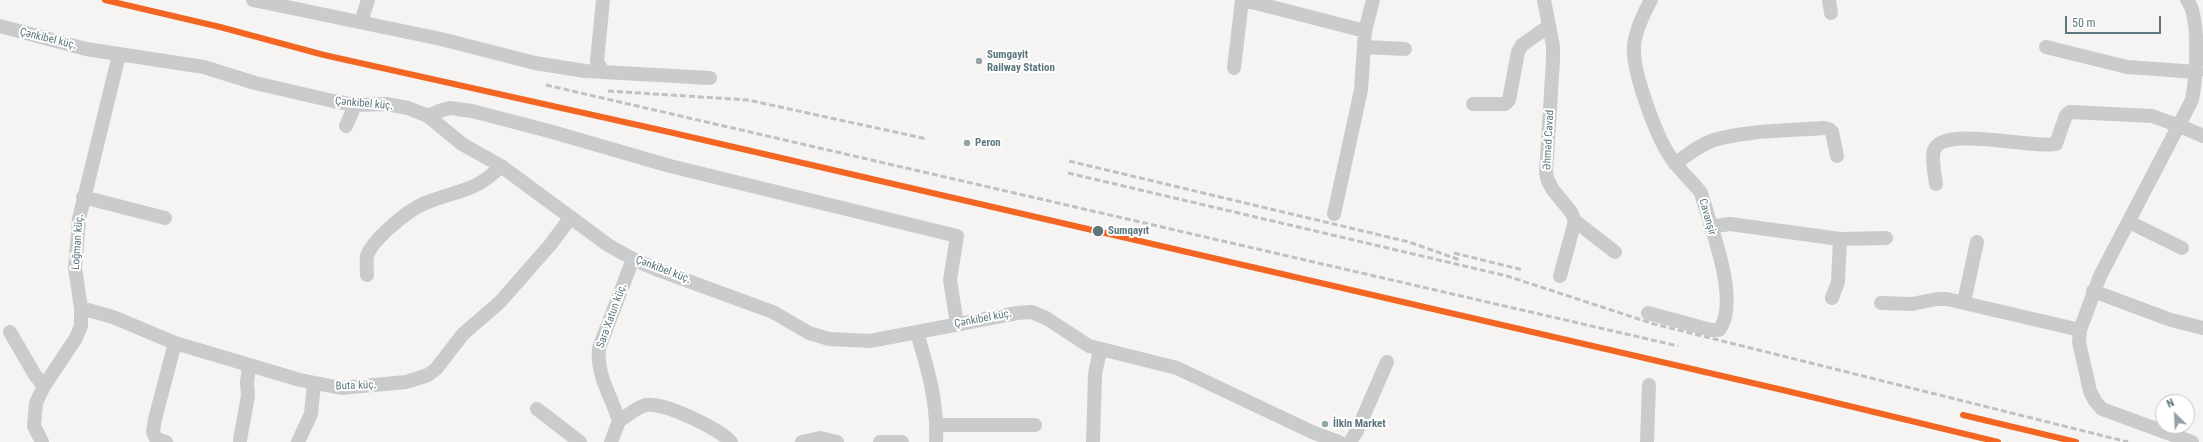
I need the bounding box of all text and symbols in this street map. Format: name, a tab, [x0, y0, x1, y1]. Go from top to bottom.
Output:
scale bar	[2067, 8, 2163, 34]
text: 50 m	[2072, 16, 2096, 30]
street label: Çənkibel küç.	[18, 26, 78, 52]
place label: Sumgayit Railway Station	[987, 48, 1055, 74]
marker: Sumgayit Railway Station	[974, 56, 984, 66]
street label: Çənkibel küç.	[335, 95, 393, 113]
street label: Əhməd Cavad	[1541, 110, 1557, 170]
place label: Peron	[975, 136, 1001, 150]
marker: Peron	[962, 138, 972, 148]
street label: Cavanşir	[1695, 197, 1719, 237]
street label: Loğman küç.	[69, 214, 87, 270]
marker: Sumqayıt	[1091, 224, 1105, 238]
place label: Sumqayıt	[1108, 224, 1149, 238]
street label: Çənkibel küç.	[634, 253, 692, 287]
street label: Sara Xatun küç.	[594, 282, 630, 350]
street label: Çənkibel küç.	[953, 307, 1013, 331]
street label: Buta küç.	[335, 379, 377, 393]
north arrow	[2155, 394, 2195, 434]
text: N	[2165, 396, 2176, 411]
place label: İlkin Market	[1333, 417, 1386, 431]
marker: İlkin Market	[1320, 419, 1330, 429]

